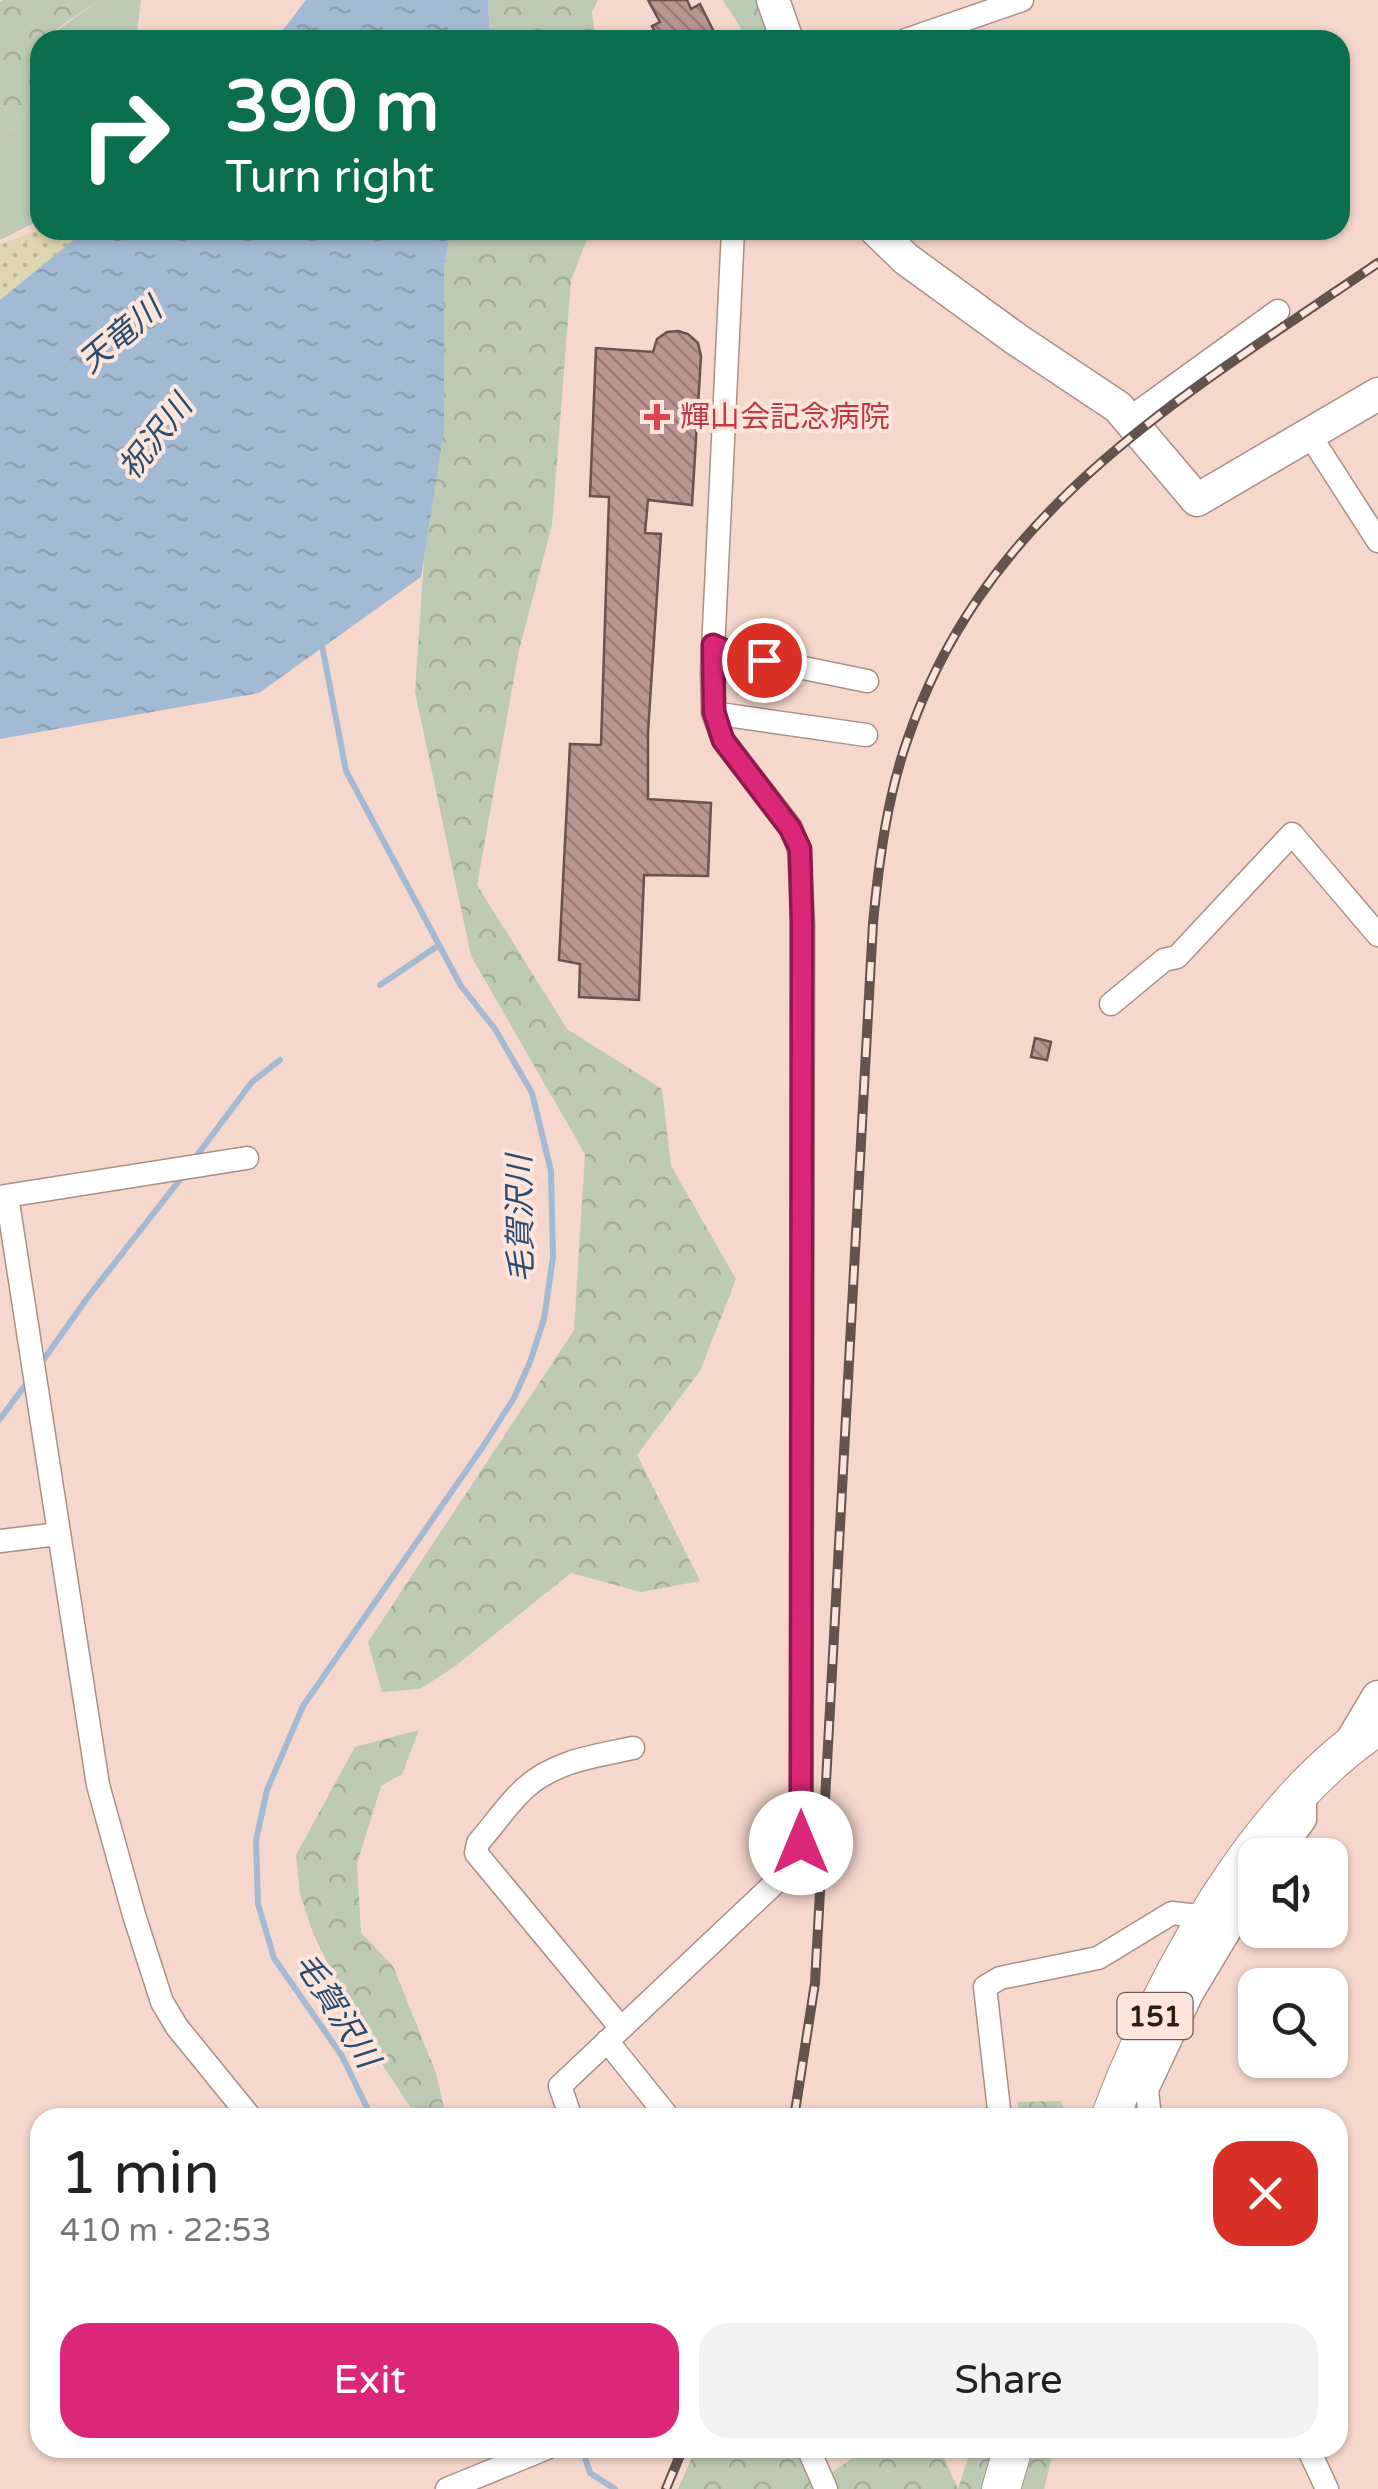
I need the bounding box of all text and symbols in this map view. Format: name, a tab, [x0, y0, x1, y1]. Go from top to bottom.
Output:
text: 390 m	[225, 66, 439, 150]
icon: right	[60, 70, 190, 200]
text: Turn right	[225, 151, 434, 205]
water label: 天竜川	[72, 288, 172, 381]
water label: 祝沢川	[111, 386, 202, 487]
place label: 輝山会記念病院	[680, 399, 890, 436]
marker: 輝山会記念病院	[644, 404, 670, 430]
pin	[722, 618, 807, 703]
icon: arrive	[737, 633, 792, 688]
water label: 毛賀沢川	[501, 1152, 541, 1283]
position arrow	[749, 1791, 853, 1895]
map controls	[1238, 1838, 1348, 2078]
button: sound	[1238, 1838, 1348, 1948]
water label: 毛賀沢川	[286, 1946, 388, 2077]
button: search	[1238, 1968, 1348, 2078]
road number: 151	[1118, 1993, 1192, 2039]
text: 1 min	[60, 2138, 220, 2210]
button: close	[1213, 2141, 1318, 2246]
text: 410 m · 22:53	[60, 2212, 272, 2250]
button: Exit	[60, 2323, 679, 2438]
button: Share	[699, 2323, 1318, 2438]

